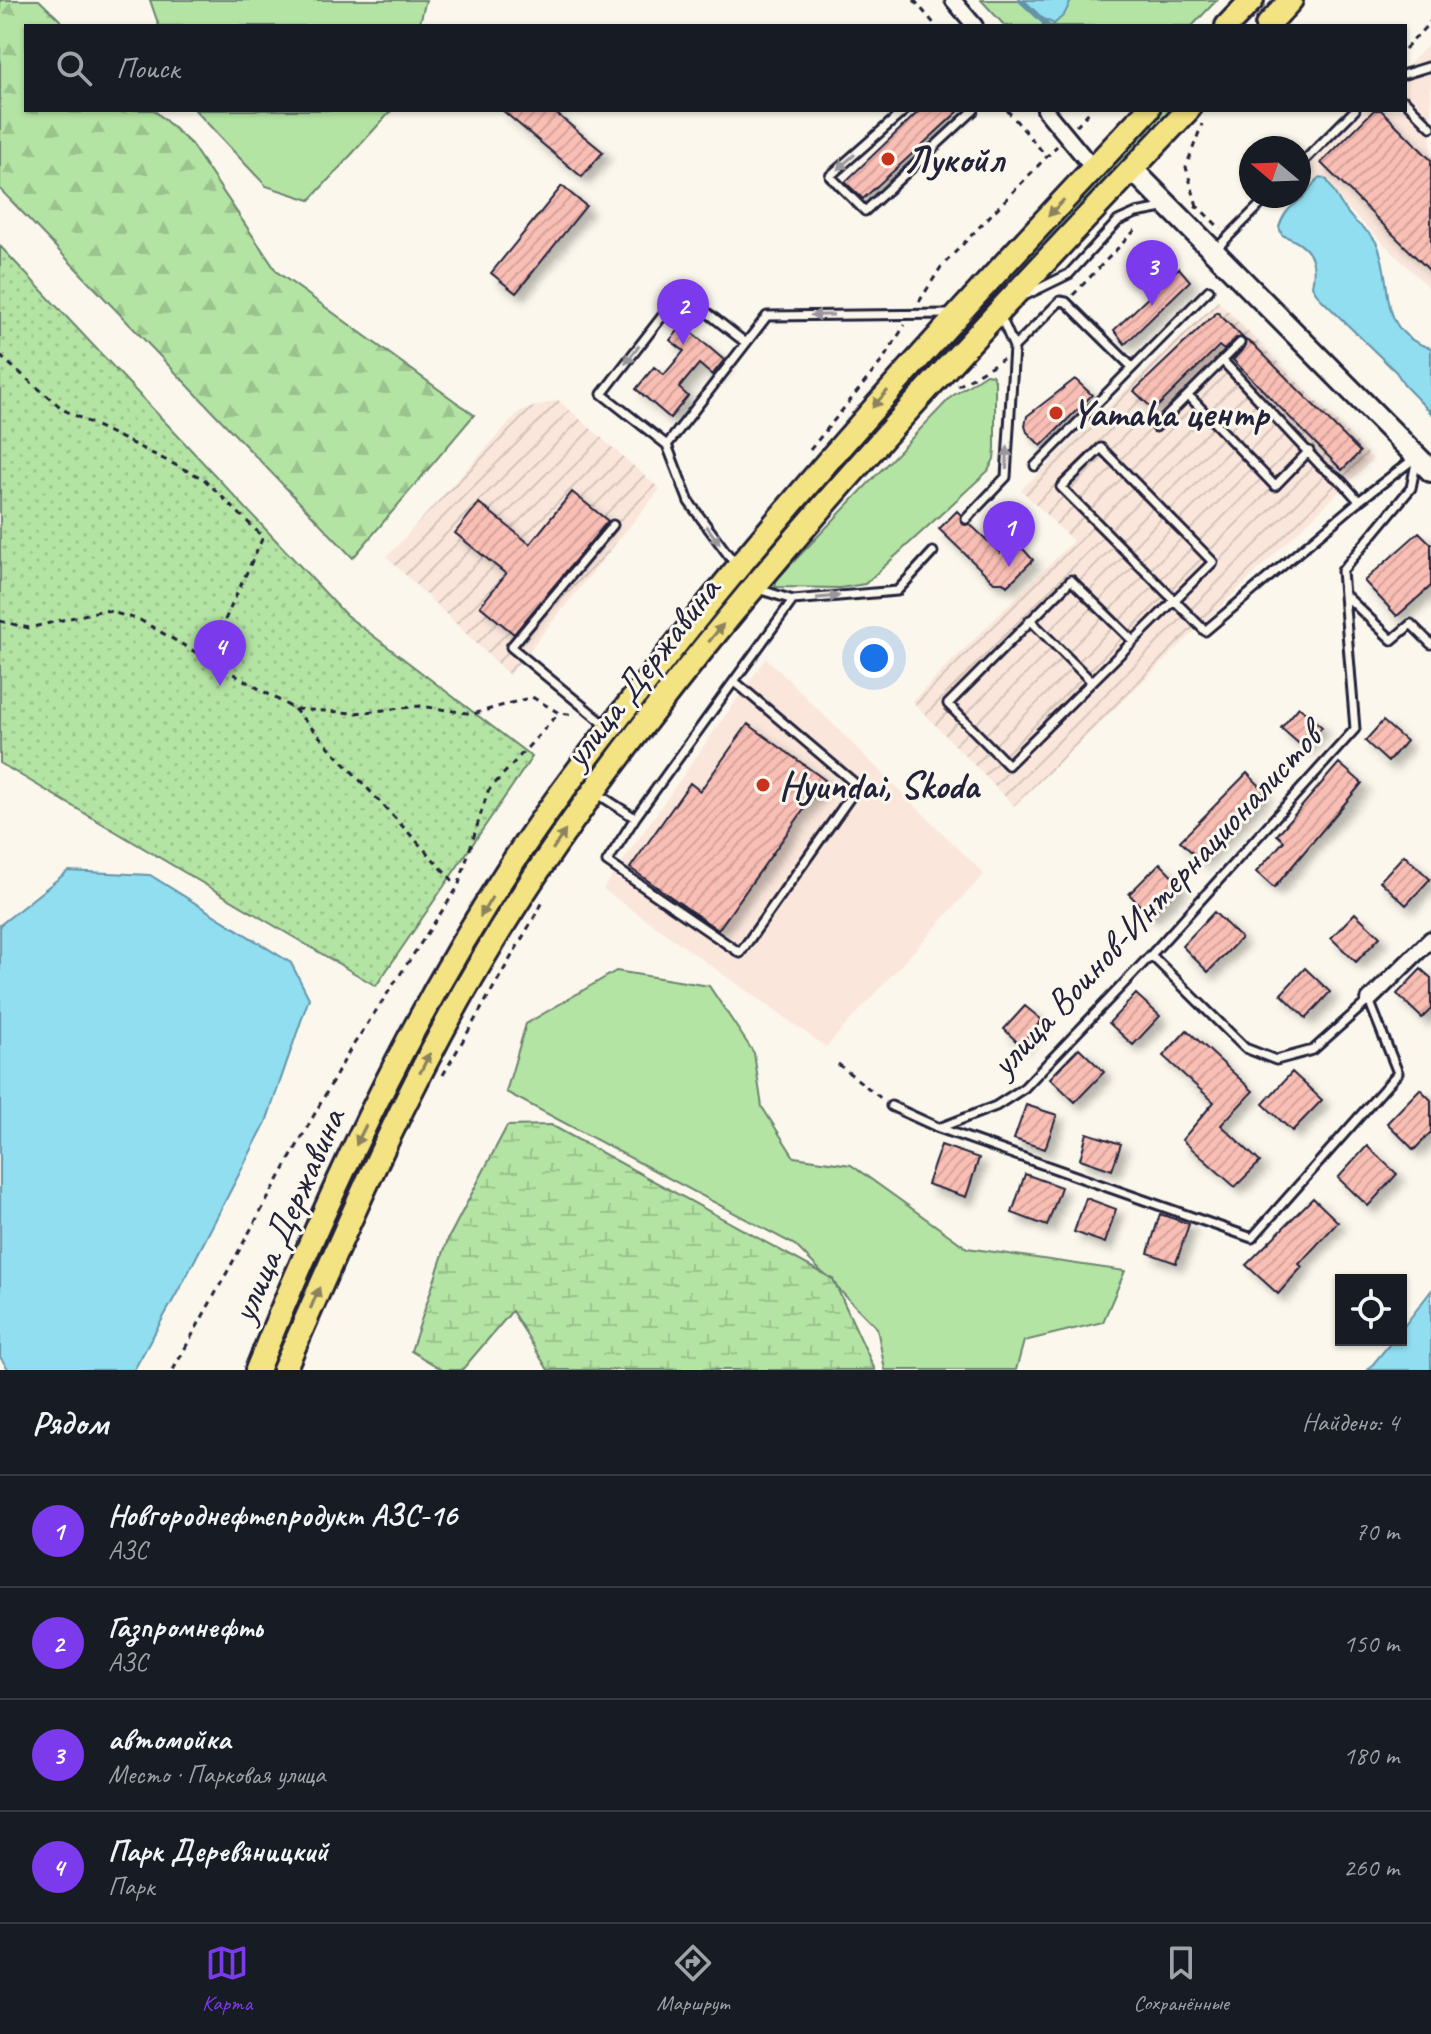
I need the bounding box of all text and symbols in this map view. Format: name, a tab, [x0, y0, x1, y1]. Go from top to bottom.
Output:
search box	[24, 24, 1407, 112]
icon: search	[52, 46, 96, 90]
text: Поиск	[116, 49, 179, 87]
place label: Лукойл	[904, 136, 1007, 183]
north arrow	[1239, 136, 1311, 208]
marker: Лукойл	[879, 150, 897, 168]
one-way arrow	[837, 152, 856, 170]
one-way arrow	[1048, 198, 1066, 217]
pin: 3	[1126, 240, 1178, 306]
pin: 2	[657, 279, 709, 345]
one-way arrow	[809, 309, 834, 322]
one-way arrow	[625, 345, 641, 365]
one-way arrow	[872, 389, 890, 408]
place label: Yamaha центр	[1072, 390, 1271, 437]
marker: Yamaha центр	[1047, 404, 1065, 422]
one-way arrow	[1001, 445, 1014, 470]
pin: 1	[983, 501, 1035, 567]
one-way arrow	[705, 524, 721, 545]
street label: улица Державина	[551, 566, 732, 778]
one-way arrow	[816, 590, 841, 603]
pin: 4	[194, 620, 246, 686]
one-way arrow	[707, 623, 724, 643]
your location	[854, 638, 894, 678]
street label: улица Воинов-Интернационалистов	[978, 708, 1337, 1088]
place label: Hyundai, Skoda	[779, 762, 982, 809]
marker: Hyundai, Skoda	[754, 776, 772, 794]
one-way arrow	[551, 830, 566, 851]
one-way arrow	[479, 896, 493, 918]
one-way arrow	[418, 1052, 432, 1074]
street label: улица Державина	[219, 1099, 356, 1331]
one-way arrow	[354, 1124, 368, 1147]
map controls	[1335, 1274, 1407, 1346]
button: locate	[1335, 1274, 1407, 1346]
one-way arrow	[309, 1287, 322, 1310]
text: Рядом	[32, 1401, 108, 1444]
text: Найдено: 4	[1302, 1406, 1399, 1439]
text: Новгороднефтепродукт АЗС-16	[108, 1496, 457, 1534]
text: 1	[52, 1515, 64, 1548]
text: 70 m	[1355, 1515, 1399, 1548]
text: АЗС	[108, 1534, 147, 1567]
text: Газпромнефть	[108, 1608, 262, 1646]
text: 2	[52, 1627, 64, 1660]
text: 150 m	[1343, 1627, 1399, 1660]
text: АЗС	[108, 1646, 147, 1679]
text: автомойка	[108, 1720, 230, 1758]
text: 3	[52, 1739, 64, 1772]
text: 180 m	[1343, 1739, 1399, 1772]
text: Место · Парковая улица	[108, 1758, 325, 1791]
text: Парк Деревяницкий	[108, 1832, 328, 1870]
text: 4	[52, 1851, 64, 1884]
text: 260 m	[1343, 1851, 1399, 1884]
text: Парк	[108, 1870, 154, 1903]
tab: Карта	[202, 1941, 252, 2017]
tab: Маршрут	[657, 1941, 729, 2017]
tab: Сохранённые	[1133, 1941, 1229, 2017]

